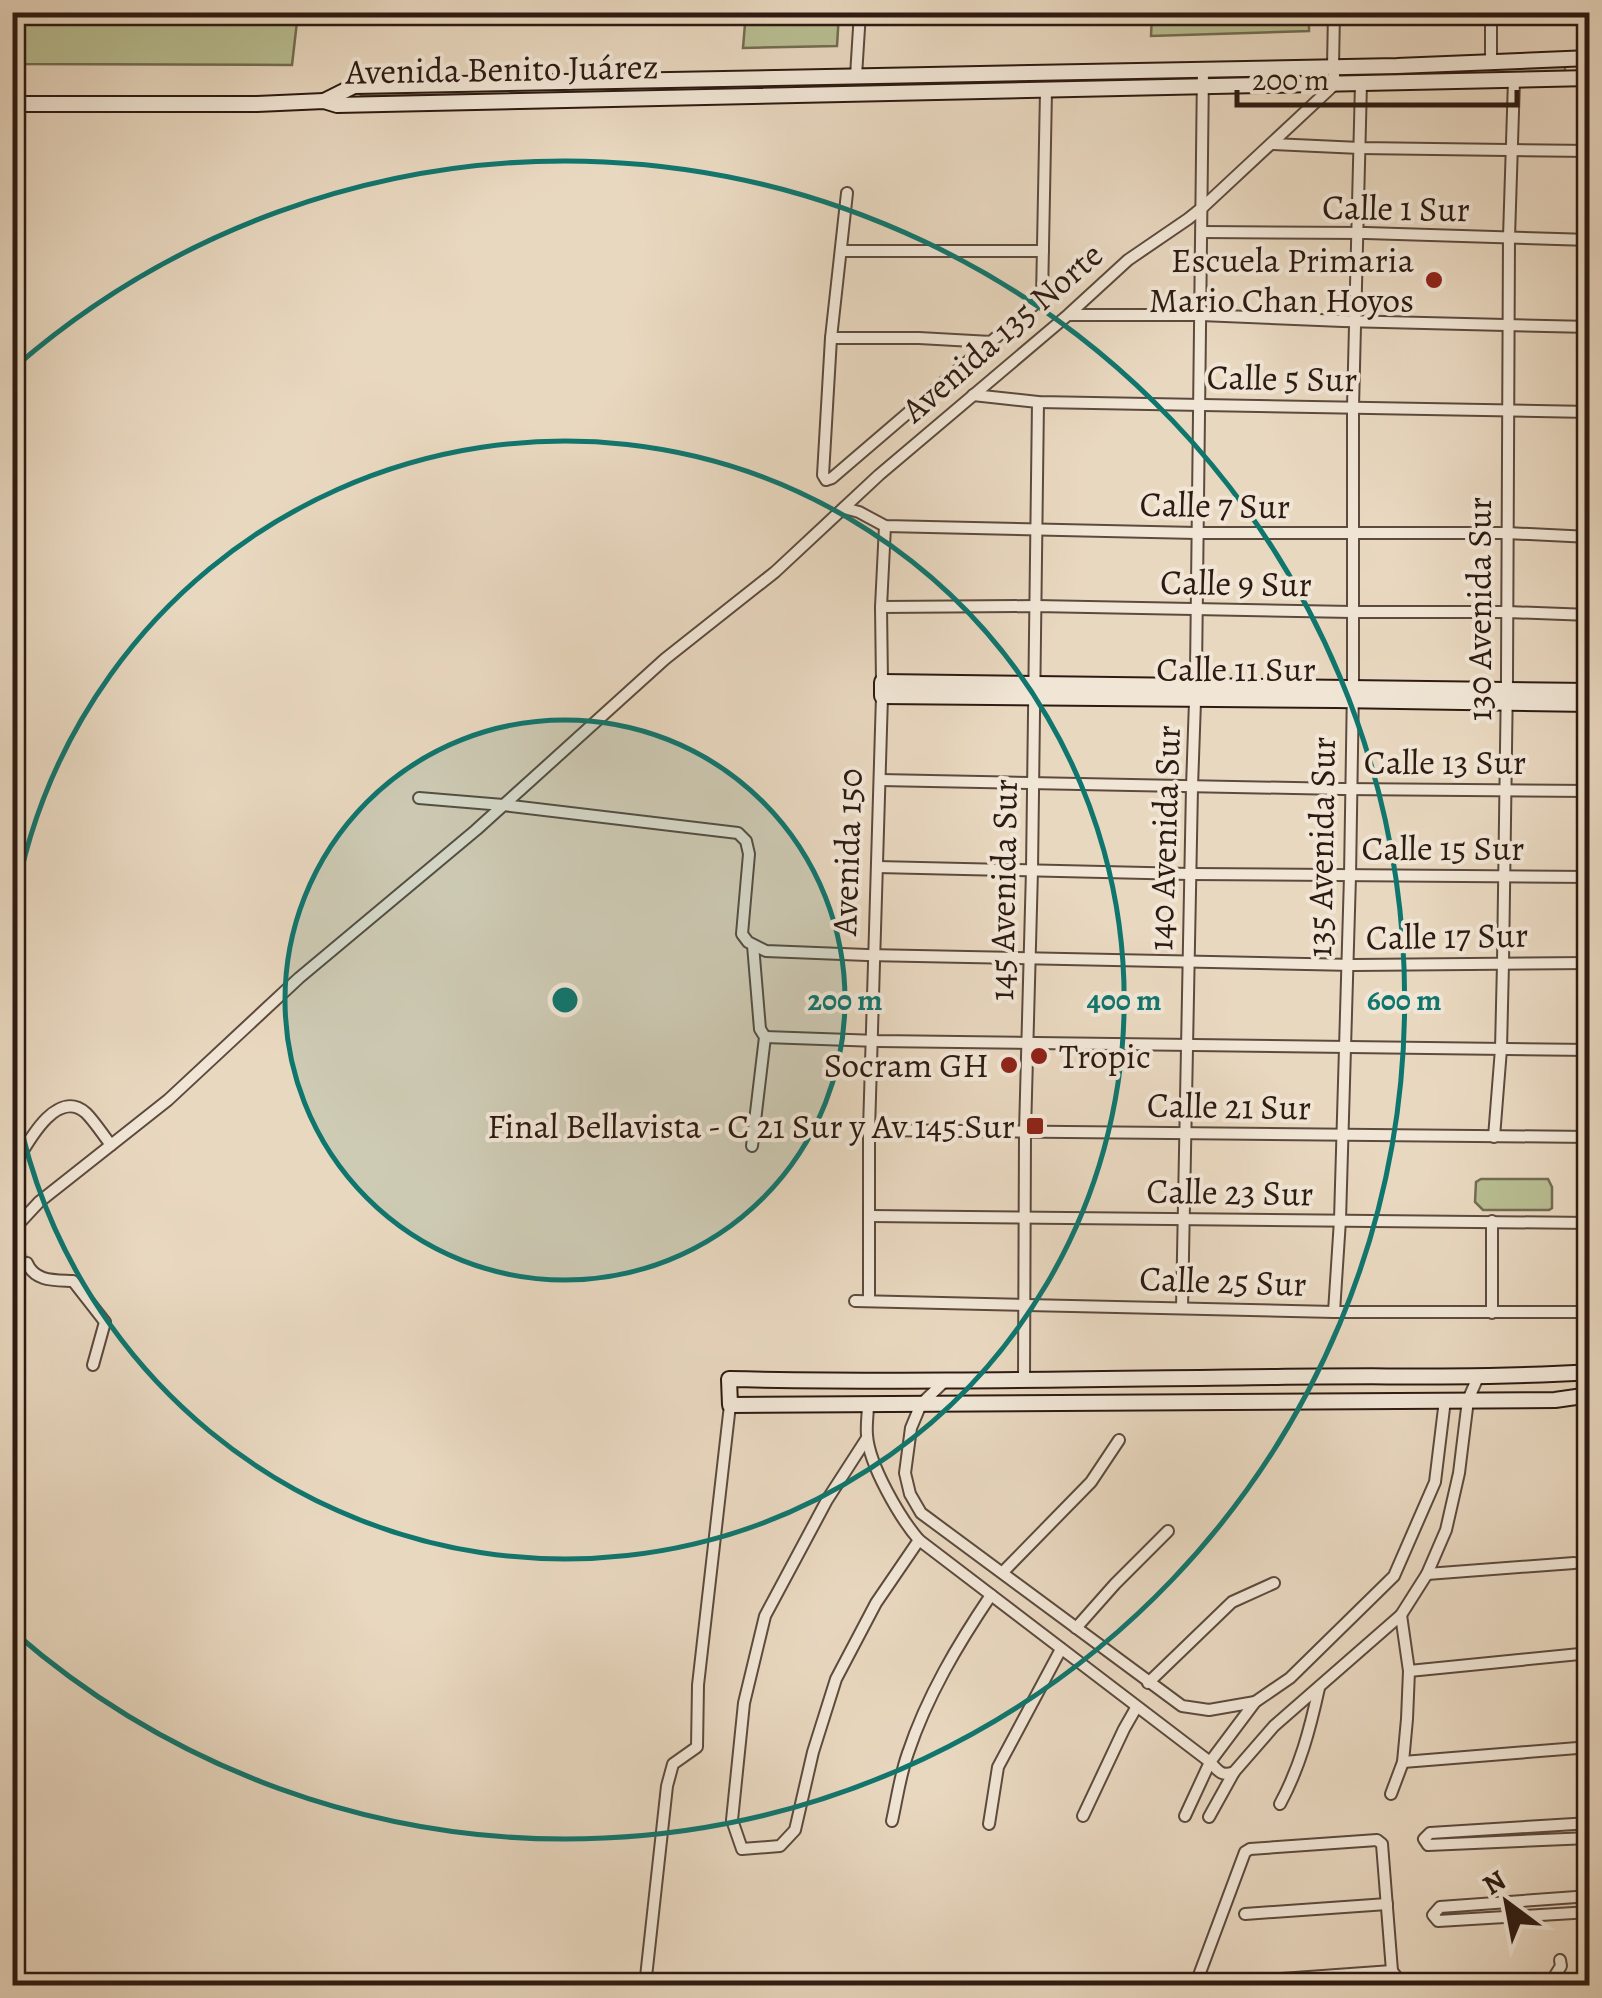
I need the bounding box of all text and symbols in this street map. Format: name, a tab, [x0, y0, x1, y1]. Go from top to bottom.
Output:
street label: Avenida Benito Juárez	[344, 42, 659, 96]
scale bar	[1237, 45, 1517, 107]
text: 200 m	[1252, 60, 1329, 100]
street label: Calle 1 Sur	[1322, 183, 1470, 233]
street label: Avenida 135 Norte	[890, 231, 1113, 434]
place label: Escuela Primaria Mario Chan Hoyos	[1149, 236, 1415, 324]
marker: Escuela Primaria Mario Chan Hoyos	[1423, 269, 1445, 291]
street label: Calle 5 Sur	[1206, 353, 1358, 403]
street label: Calle 7 Sur	[1139, 480, 1291, 530]
street label: 130 Avenida Sur	[1455, 497, 1503, 721]
street label: Calle 9 Sur	[1160, 558, 1312, 608]
street label: Calle 11 Sur	[1156, 645, 1316, 693]
street label: 140 Avenida Sur	[1136, 724, 1192, 952]
street label: 135 Avenida Sur	[1295, 736, 1347, 958]
street label: Calle 13 Sur	[1364, 738, 1526, 786]
street label: Avenida 150	[820, 768, 874, 937]
street label: 145 Avenida Sur	[977, 778, 1029, 1002]
street label: Calle 15 Sur	[1362, 824, 1524, 872]
street label: Calle 17 Sur	[1365, 911, 1529, 961]
text: 200 m	[807, 980, 883, 1020]
text: 400 m	[1087, 980, 1161, 1020]
text: 600 m	[1367, 980, 1441, 1020]
centre of rings	[547, 982, 583, 1018]
place label: Tropic	[1059, 1032, 1151, 1080]
place label: Socram GH	[824, 1041, 989, 1089]
marker: Tropic	[1028, 1045, 1050, 1067]
marker: Socram GH	[998, 1054, 1020, 1076]
street label: Calle 21 Sur	[1146, 1081, 1312, 1131]
place label: Final Bellavista - C 21 Sur y Av 145 Sur	[487, 1102, 1015, 1150]
marker: Final Bellavista - C 21 Sur y Av 145 Sur	[1024, 1115, 1046, 1137]
street label: Calle 23 Sur	[1146, 1167, 1314, 1217]
street label: Calle 25 Sur	[1139, 1254, 1307, 1308]
north arrow	[1457, 1853, 1557, 1953]
text: N	[1476, 1861, 1513, 1904]

